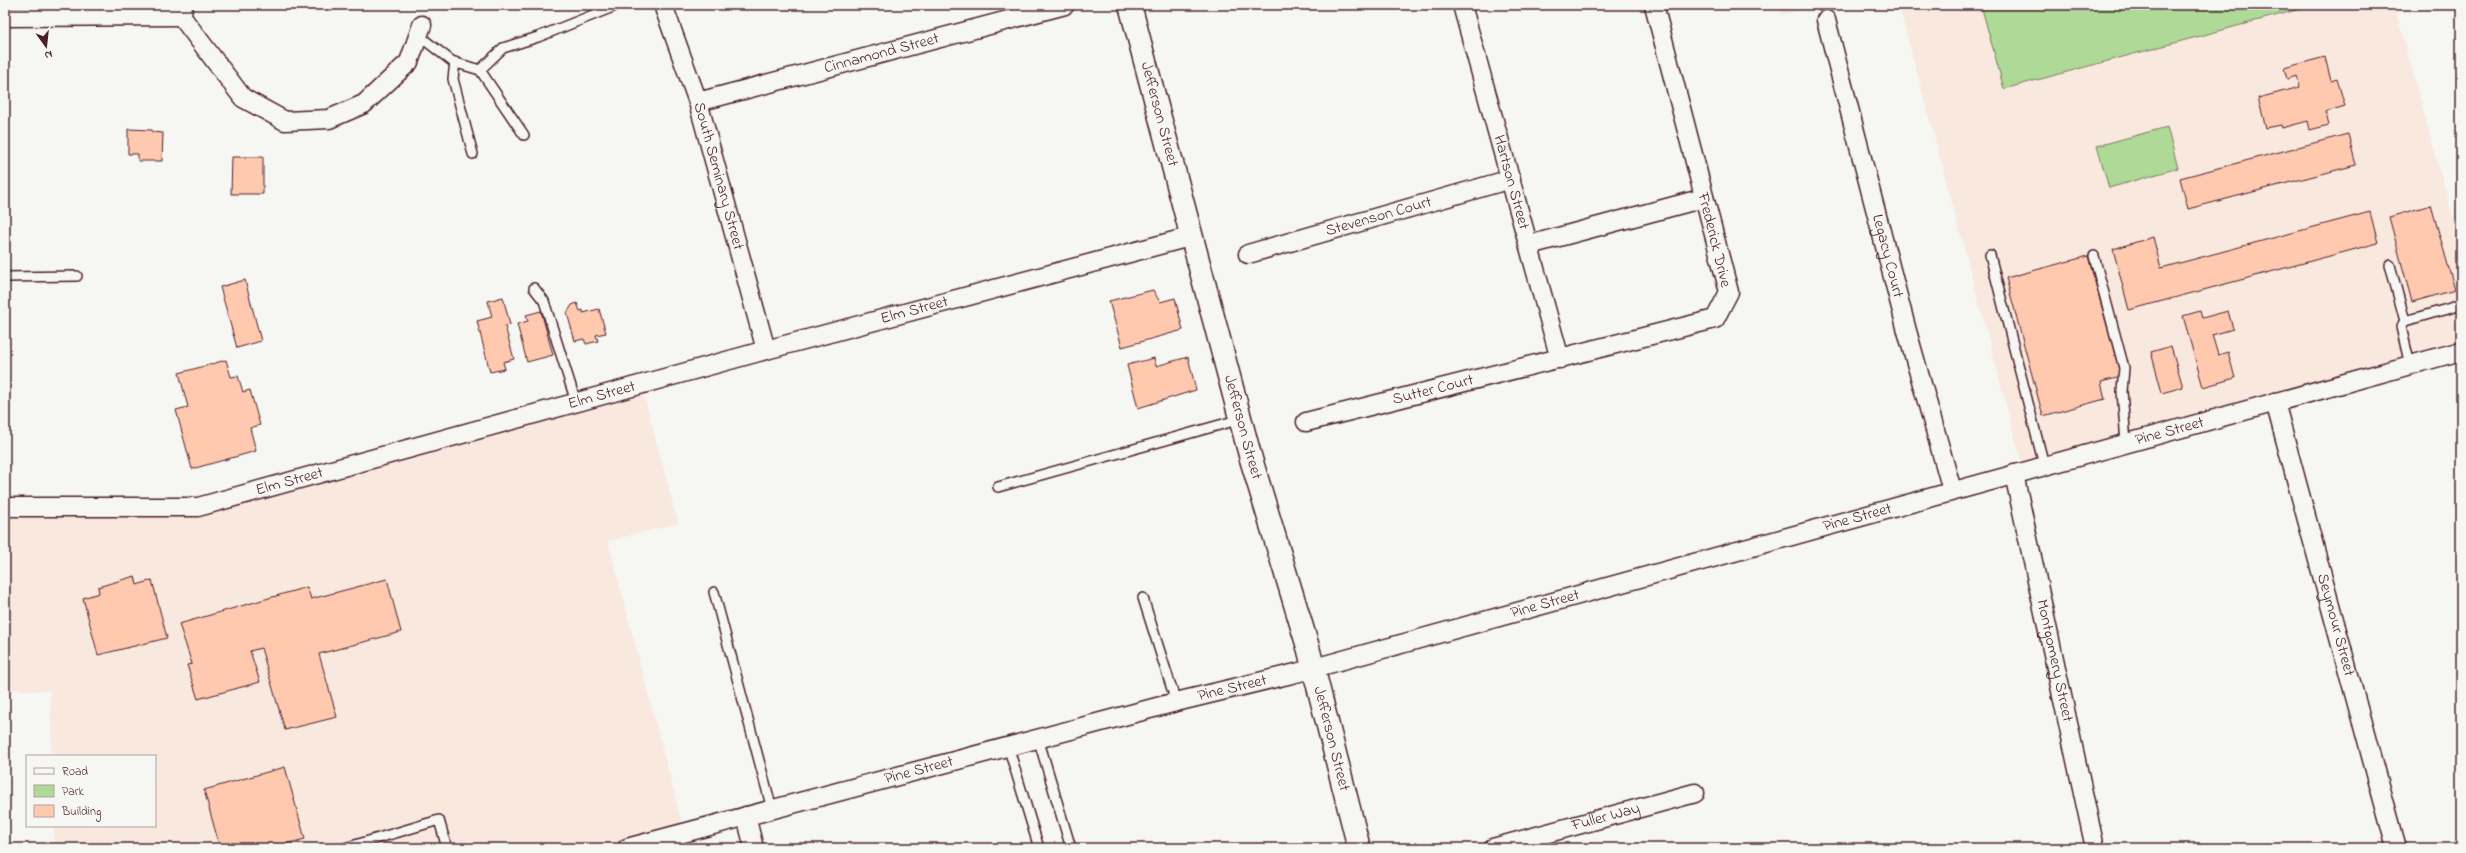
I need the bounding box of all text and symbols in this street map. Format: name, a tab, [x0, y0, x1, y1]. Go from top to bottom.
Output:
north arrow	[26, 26, 66, 66]
street label: Cinnamond Street	[822, 27, 942, 80]
text: N	[43, 46, 54, 63]
street label: Jefferson Street	[1134, 59, 1185, 170]
street label: South Seminary Street	[687, 100, 750, 253]
street label: Hartson Street	[1487, 132, 1536, 233]
street label: Frederick Drive	[1690, 189, 1738, 291]
street label: Stevenson Court	[1323, 190, 1435, 243]
street label: Legacy Court	[1865, 212, 1910, 301]
street label: Elm Street	[878, 290, 952, 331]
street label: Sutter Court	[1390, 368, 1477, 412]
street label: Jefferson Street	[1217, 372, 1269, 483]
street label: Elm Street	[565, 374, 639, 416]
street label: Pine Street	[2132, 410, 2208, 452]
street label: Elm Street	[253, 461, 327, 502]
street label: Pine Street	[1820, 497, 1895, 539]
street label: Seymour Street	[2310, 571, 2361, 680]
street label: Pine Street	[1508, 583, 1583, 625]
street label: Montgomery Street	[2030, 597, 2079, 725]
street label: Pine Street	[1195, 668, 1270, 708]
street label: Jefferson Street	[1306, 684, 1356, 794]
street label: Pine Street	[882, 750, 957, 791]
legend	[26, 755, 156, 827]
text: Road	[62, 763, 88, 781]
text: Park	[62, 783, 84, 801]
street label: Fuller Way	[1568, 796, 1643, 838]
text: Building	[61, 803, 101, 822]

